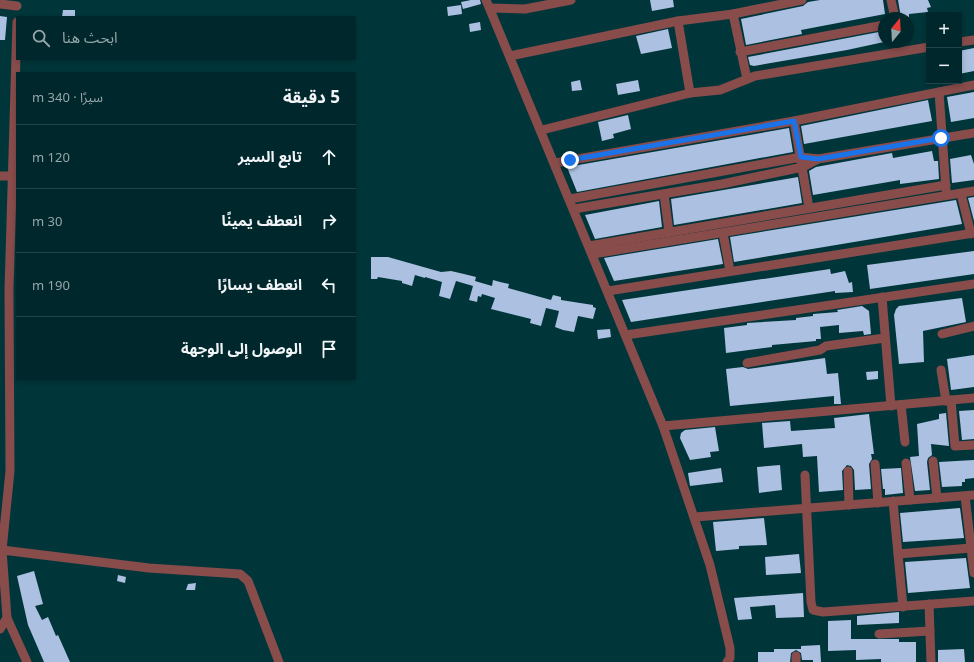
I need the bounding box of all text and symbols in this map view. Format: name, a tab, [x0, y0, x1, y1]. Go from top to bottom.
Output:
north arrow	[878, 12, 914, 48]
map controls	[926, 12, 962, 84]
button: +	[926, 12, 962, 48]
search box	[16, 16, 356, 60]
icon: search	[30, 27, 52, 49]
text: ابحث هنا	[62, 27, 118, 47]
button: −	[926, 48, 962, 84]
text: 5 دقيقة	[283, 85, 340, 108]
text: سيرًا · 340 m	[32, 88, 103, 106]
route start	[932, 129, 950, 147]
text: تابع السير	[238, 146, 302, 166]
icon: ahead	[318, 146, 340, 168]
text: 120 m	[32, 148, 70, 166]
route end	[561, 151, 579, 169]
text: انعطف يمينًا	[221, 210, 302, 230]
icon: right	[318, 210, 340, 232]
text: 30 m	[32, 212, 62, 230]
text: انعطف يسارًا	[218, 274, 302, 294]
icon: left	[318, 274, 340, 296]
text: 190 m	[32, 276, 70, 294]
text: الوصول إلى الوجهة	[181, 338, 302, 358]
icon: arrive	[318, 338, 340, 360]

